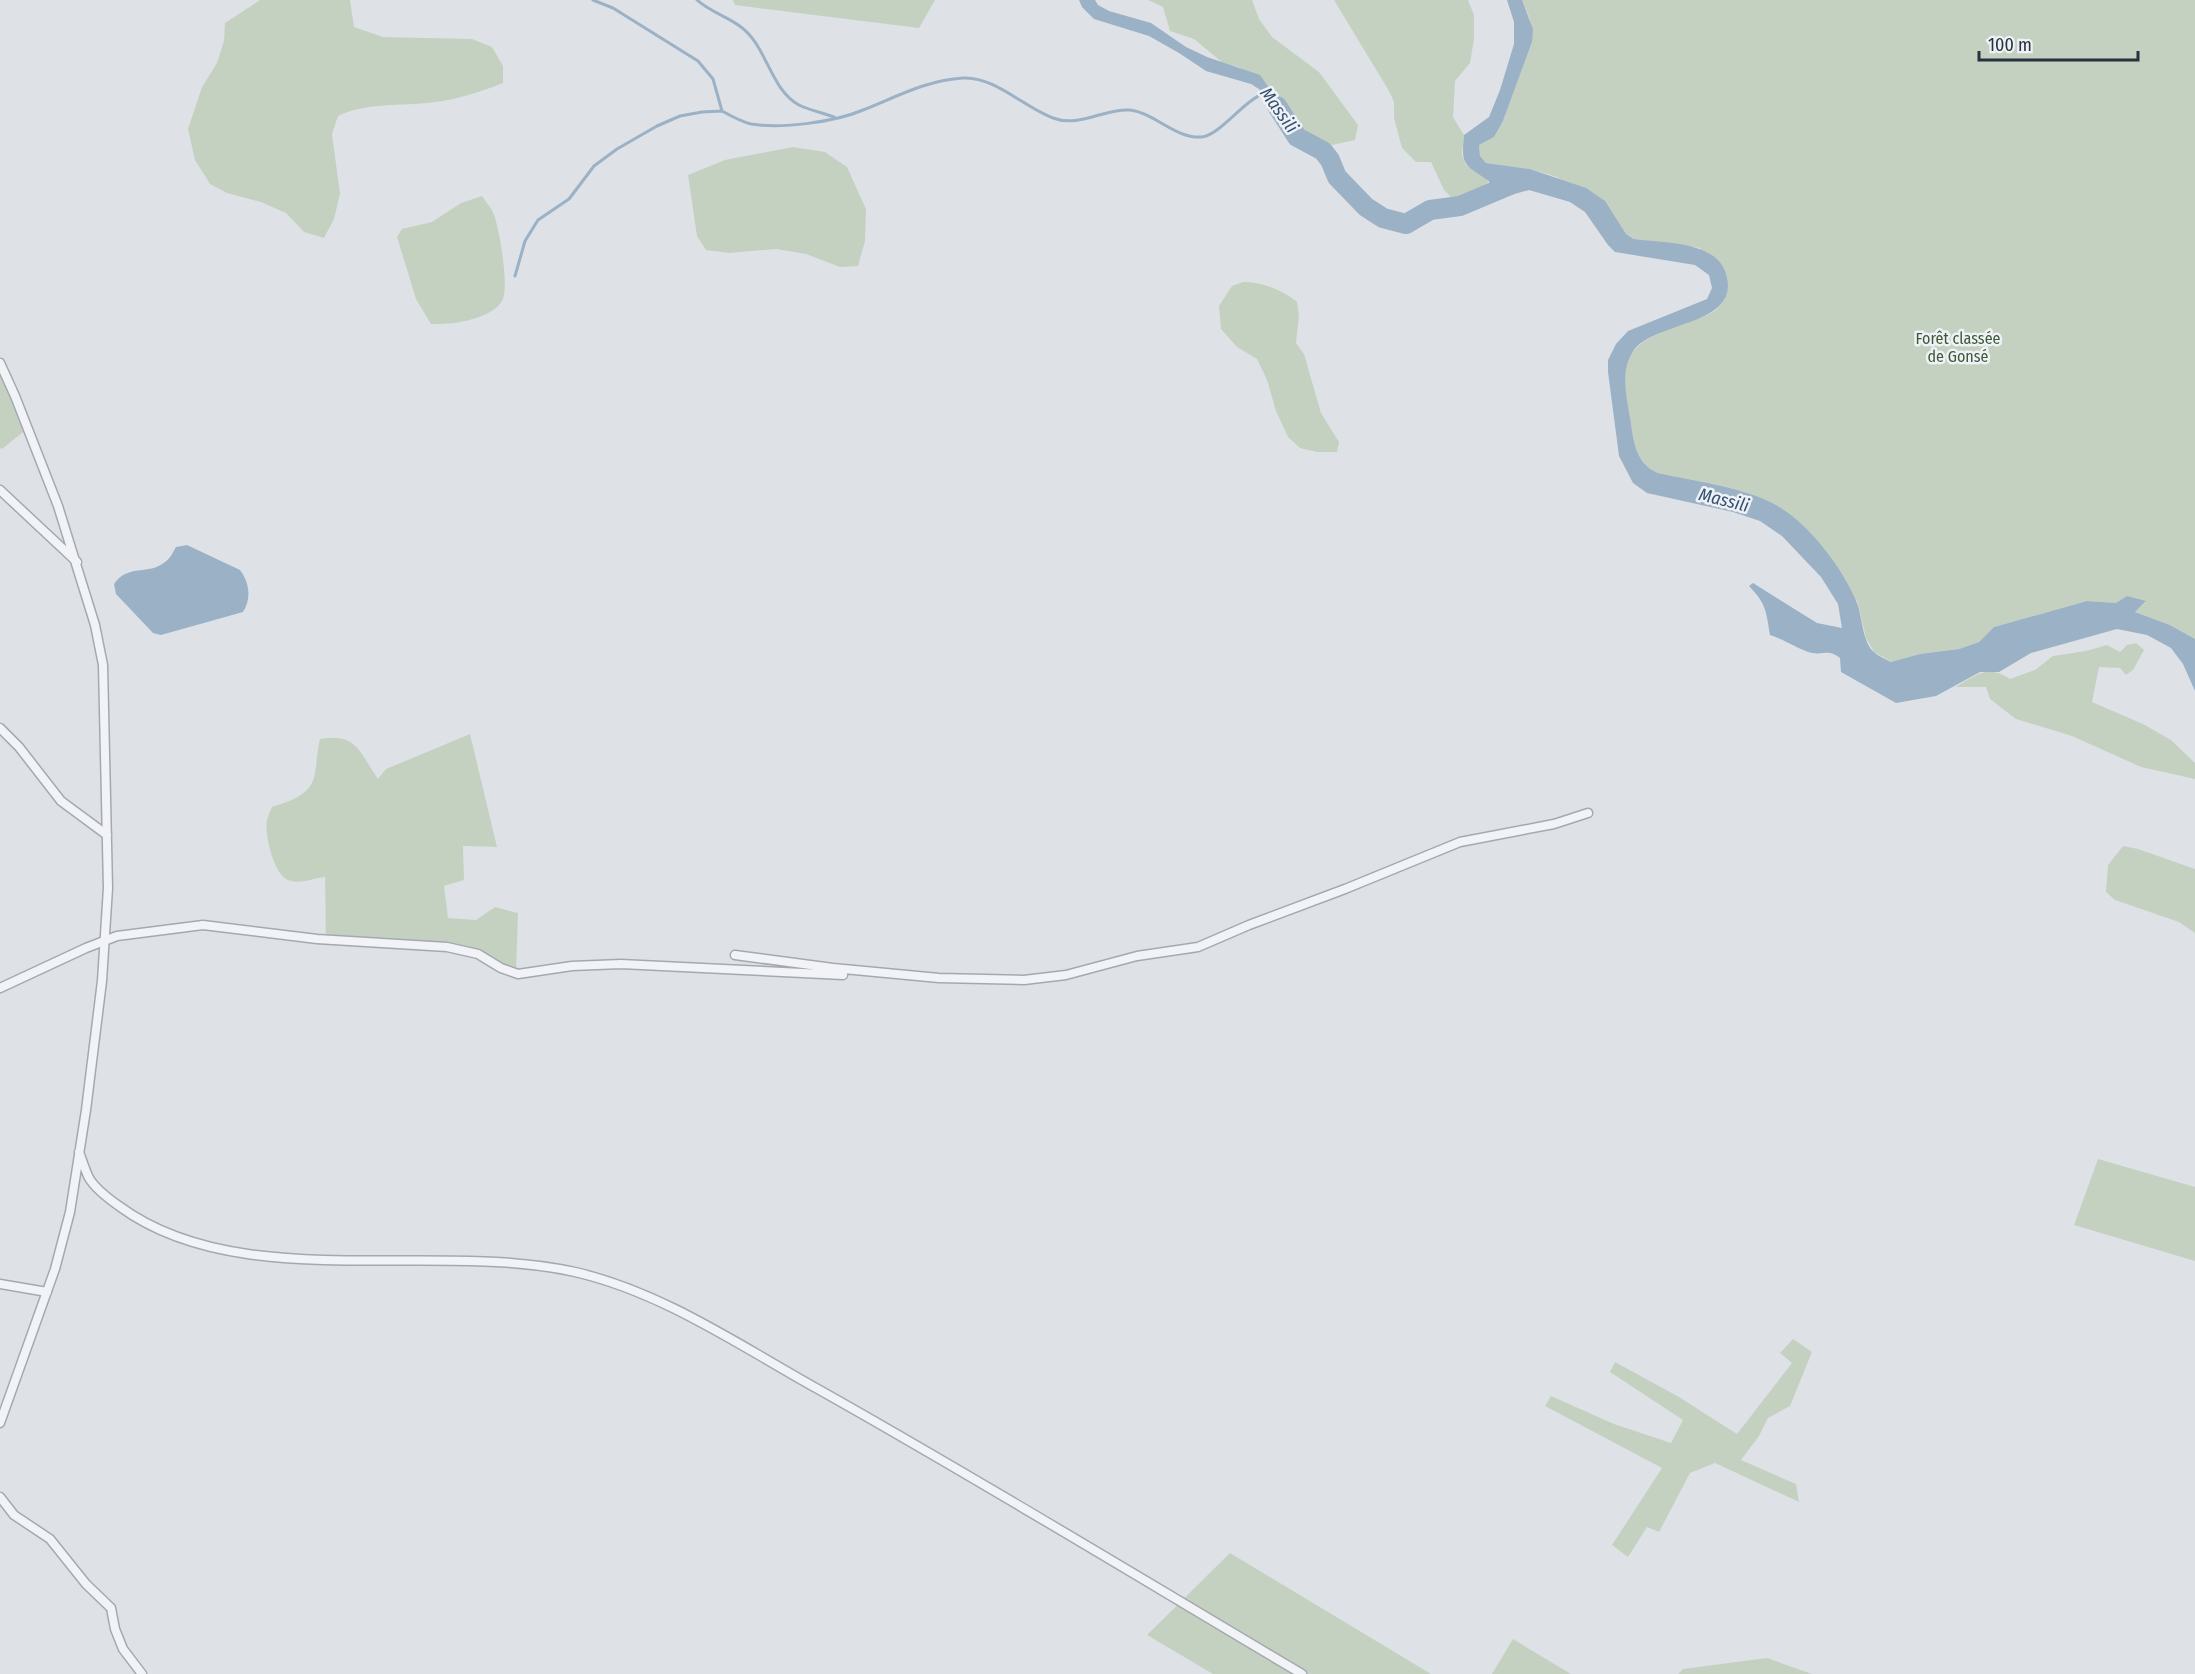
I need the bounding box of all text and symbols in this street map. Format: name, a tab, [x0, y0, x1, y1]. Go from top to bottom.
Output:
scale bar	[1979, 24, 2138, 62]
text: 100 m	[1988, 34, 2032, 56]
water label: Massili	[1255, 83, 1303, 137]
park label: Forêt classée de Gonsé	[1916, 329, 2001, 366]
water label: Massili	[1697, 483, 1752, 517]

